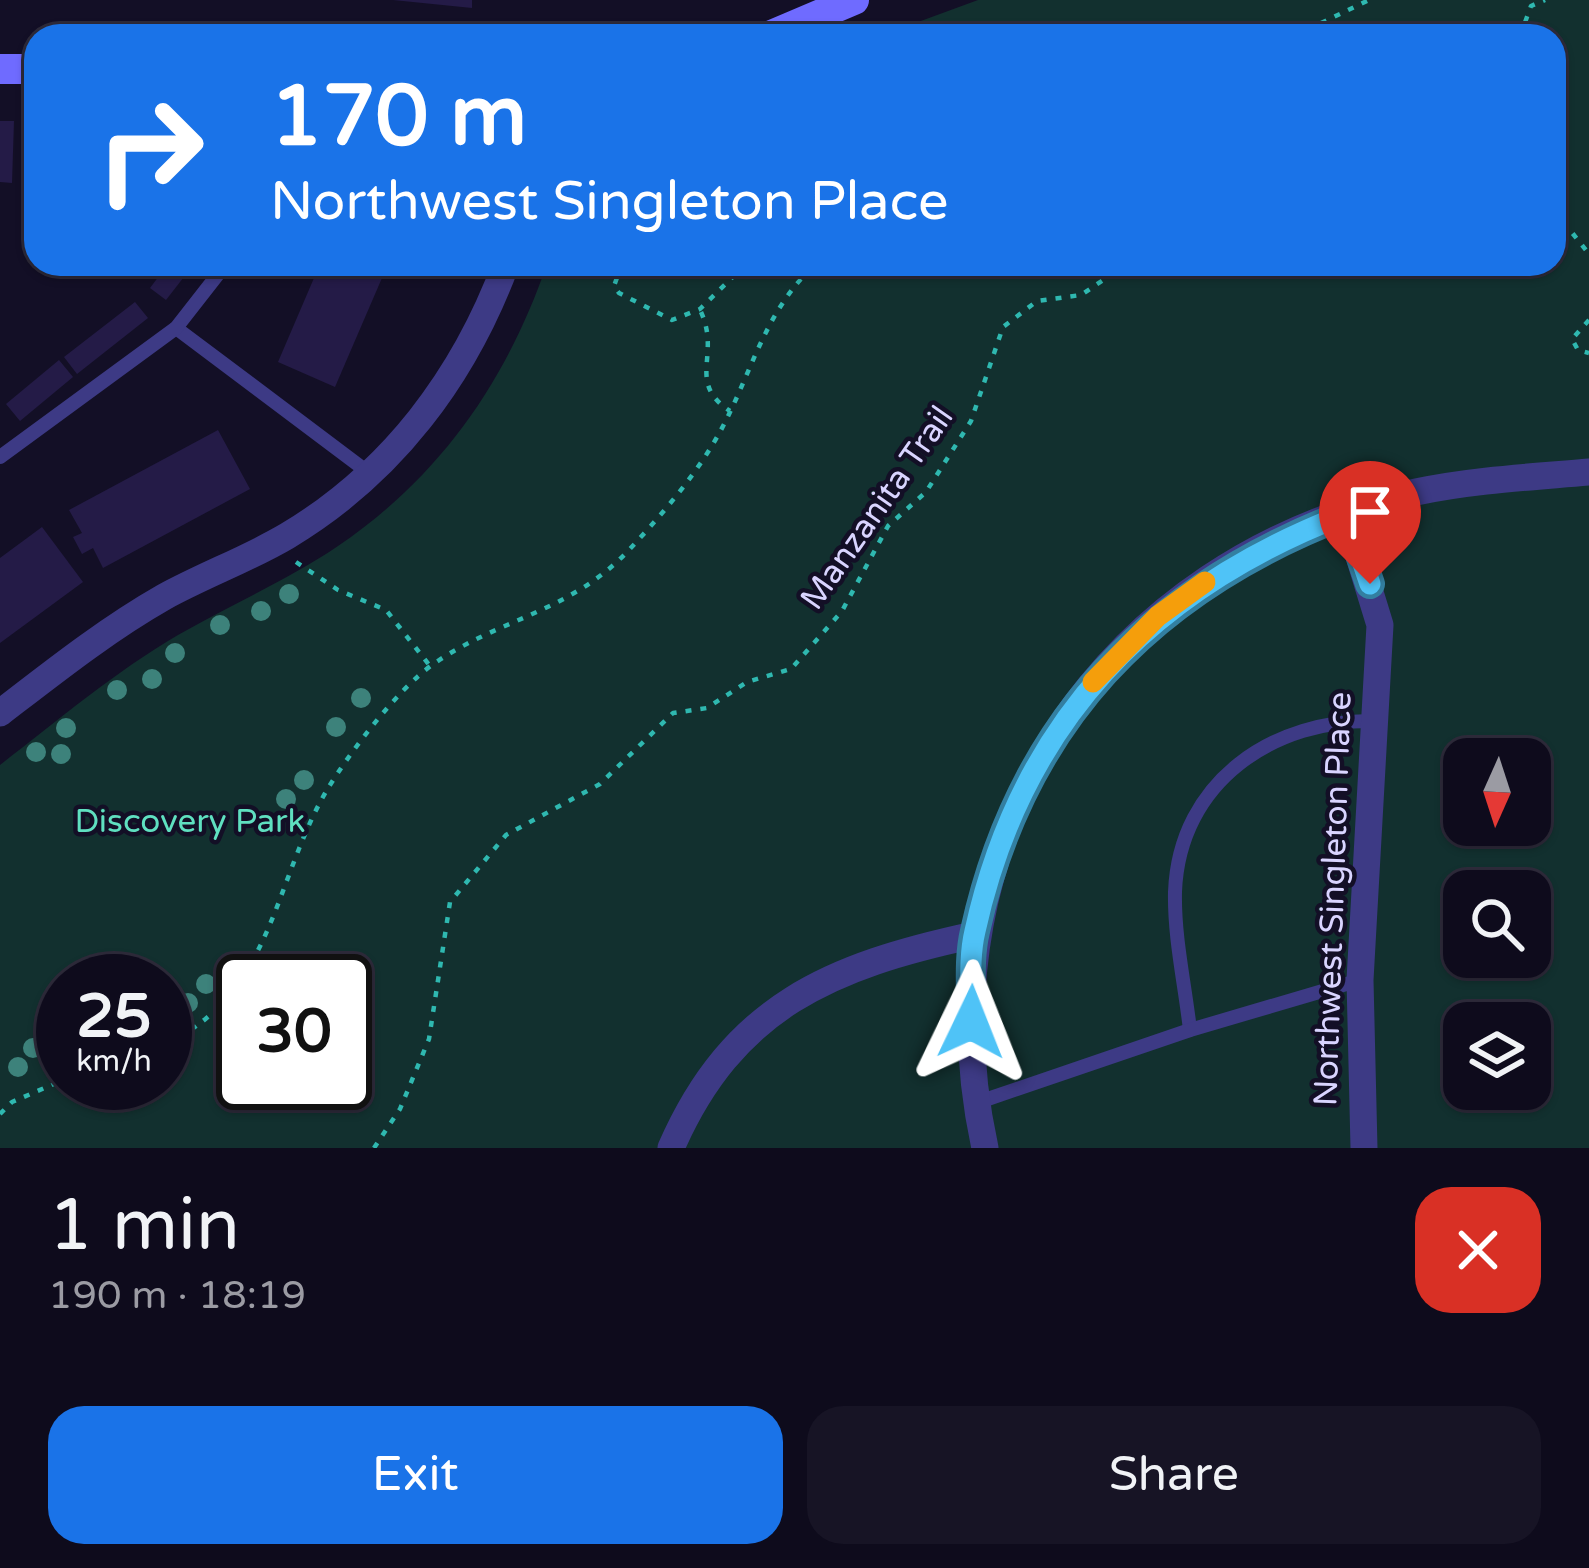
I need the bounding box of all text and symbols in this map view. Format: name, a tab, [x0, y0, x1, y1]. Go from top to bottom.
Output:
text: 170 m	[270, 67, 527, 168]
icon: right	[72, 72, 228, 228]
text: Northwest Singleton Place	[270, 169, 949, 234]
street label: Manzanita Trail	[792, 399, 962, 617]
pin	[1319, 461, 1421, 584]
icon: arrive	[1337, 479, 1403, 545]
street label: Northwest Singleton Place	[1306, 691, 1360, 1107]
north arrow	[1443, 738, 1551, 846]
map controls	[1443, 738, 1551, 1110]
park label: Discovery Park	[74, 802, 306, 841]
button: search	[1443, 870, 1551, 978]
speed limit sign: 30	[216, 954, 372, 1110]
position arrow	[908, 959, 1034, 1085]
text: 25	[76, 981, 152, 1053]
button: layers	[1443, 1002, 1551, 1110]
text: km/h	[76, 1043, 152, 1080]
text: 1 min	[48, 1183, 240, 1270]
button: close	[1415, 1187, 1541, 1313]
text: 190 m · 18:19	[48, 1272, 306, 1319]
button: Exit	[48, 1406, 783, 1544]
button: Share	[807, 1406, 1541, 1544]

